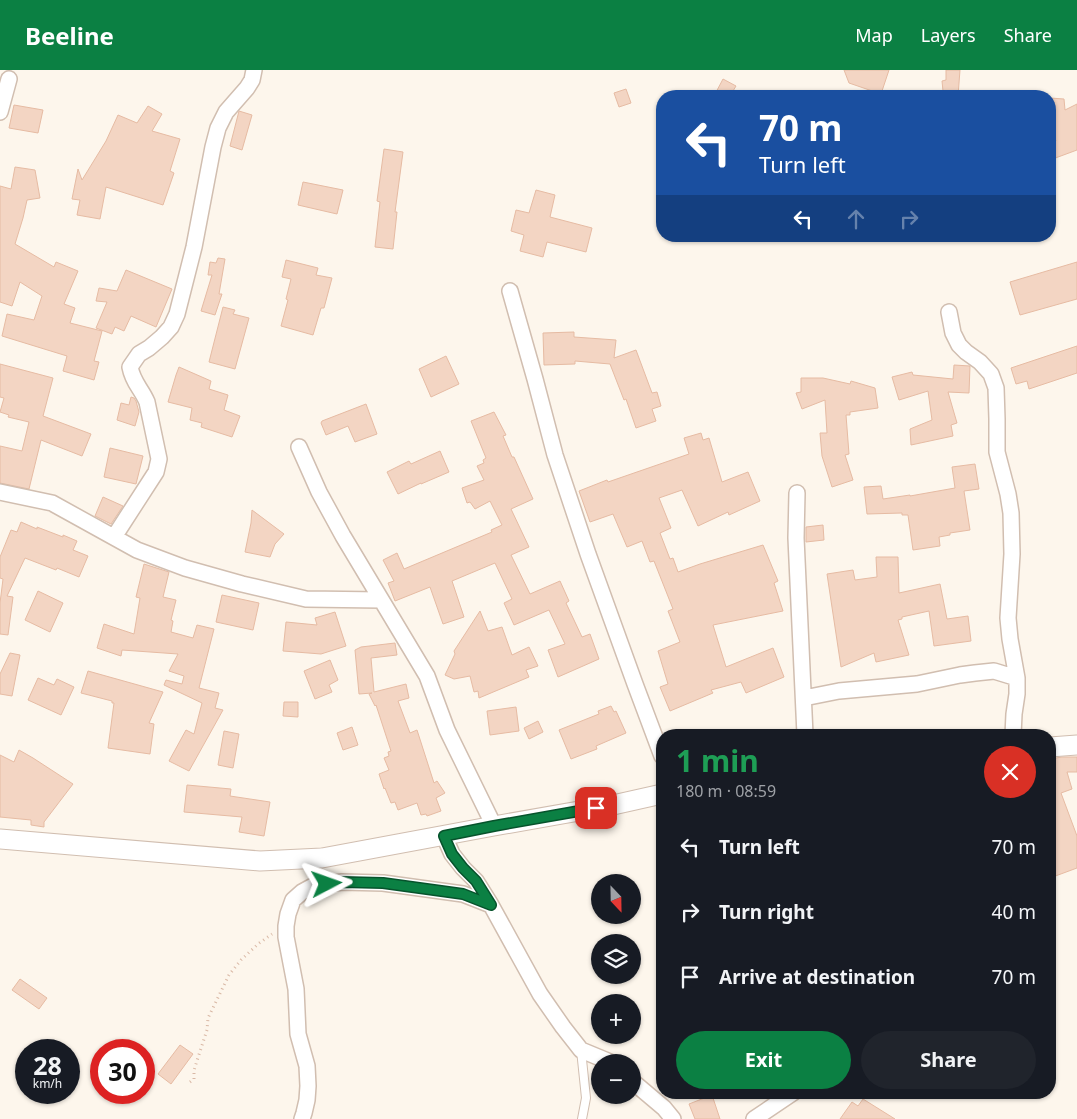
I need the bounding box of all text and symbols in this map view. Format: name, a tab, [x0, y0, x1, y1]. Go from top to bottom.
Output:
text: Beeline	[25, 19, 114, 52]
text: Map	[855, 23, 893, 47]
text: Layers	[921, 23, 976, 47]
text: Share	[1004, 23, 1052, 47]
text: 70 m	[759, 104, 842, 151]
icon: left	[676, 110, 741, 175]
text: Turn left	[759, 149, 846, 179]
icon: left	[789, 205, 817, 233]
icon: ahead	[842, 205, 870, 233]
icon: right	[895, 205, 923, 233]
text: 1 min	[676, 740, 759, 781]
button: close	[984, 746, 1036, 798]
text: 180 m · 08:59	[676, 780, 776, 802]
pin	[575, 787, 617, 829]
icon: arrive	[582, 794, 610, 822]
icon: left	[676, 833, 704, 861]
text: Turn left	[719, 834, 800, 860]
text: 70 m	[992, 834, 1036, 860]
position arrow	[300, 857, 352, 909]
north arrow	[591, 874, 641, 924]
map controls	[591, 874, 641, 1104]
icon: right	[676, 898, 704, 926]
text: Turn right	[719, 899, 814, 925]
text: 40 m	[992, 899, 1036, 925]
button: layers	[591, 934, 641, 984]
icon: arrive	[676, 963, 704, 991]
text: Arrive at destination	[719, 964, 915, 990]
text: 70 m	[992, 964, 1036, 990]
button: +	[591, 994, 641, 1044]
button: Exit	[676, 1031, 851, 1089]
button: Share	[861, 1031, 1036, 1089]
speed limit sign: 30	[90, 1039, 155, 1104]
text: 28	[33, 1048, 62, 1082]
button: −	[591, 1054, 641, 1104]
text: km/h	[33, 1075, 62, 1092]

